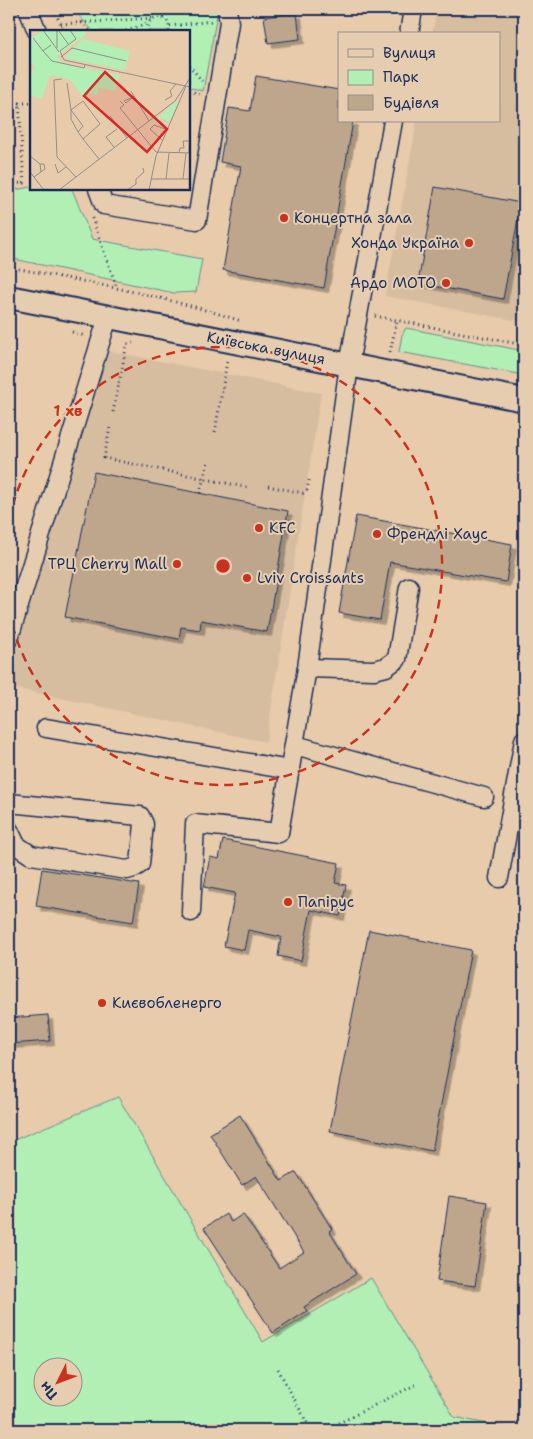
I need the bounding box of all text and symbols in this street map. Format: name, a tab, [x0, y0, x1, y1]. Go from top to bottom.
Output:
inset map	[30, 30, 190, 190]
legend	[338, 32, 500, 122]
text: Вулиця	[383, 43, 436, 63]
text: Парк	[383, 67, 419, 87]
text: Будівля	[383, 93, 439, 113]
place label: Концертна зала	[294, 208, 413, 228]
marker: Концертна зала	[278, 212, 290, 224]
place label: Хонда Україна	[351, 233, 460, 253]
marker: Хонда Україна	[463, 237, 475, 249]
place label: Ардо МОТО	[350, 273, 436, 293]
marker: Ардо МОТО	[440, 277, 452, 289]
street label: Київська вулиця	[205, 327, 327, 369]
text: 1 хв	[53, 401, 83, 421]
place label: KFC	[269, 518, 296, 538]
marker: KFC	[253, 522, 265, 534]
place label: Френдлі Хаус	[387, 524, 488, 544]
marker: Френдлі Хаус	[371, 528, 383, 540]
place label: ТРЦ Cherry Mall	[48, 554, 167, 574]
centre of rings	[214, 557, 232, 575]
marker: ТРЦ Cherry Mall	[171, 558, 183, 570]
place label: Lviv Croissants	[257, 568, 364, 588]
marker: Lviv Croissants	[241, 572, 253, 584]
place label: Папірус	[298, 892, 354, 912]
marker: Папірус	[282, 896, 294, 908]
place label: Києвобленерго	[112, 993, 222, 1013]
marker: Києвобленерго	[96, 997, 108, 1009]
north arrow	[32, 1356, 82, 1406]
text: Пн	[35, 1378, 61, 1404]

